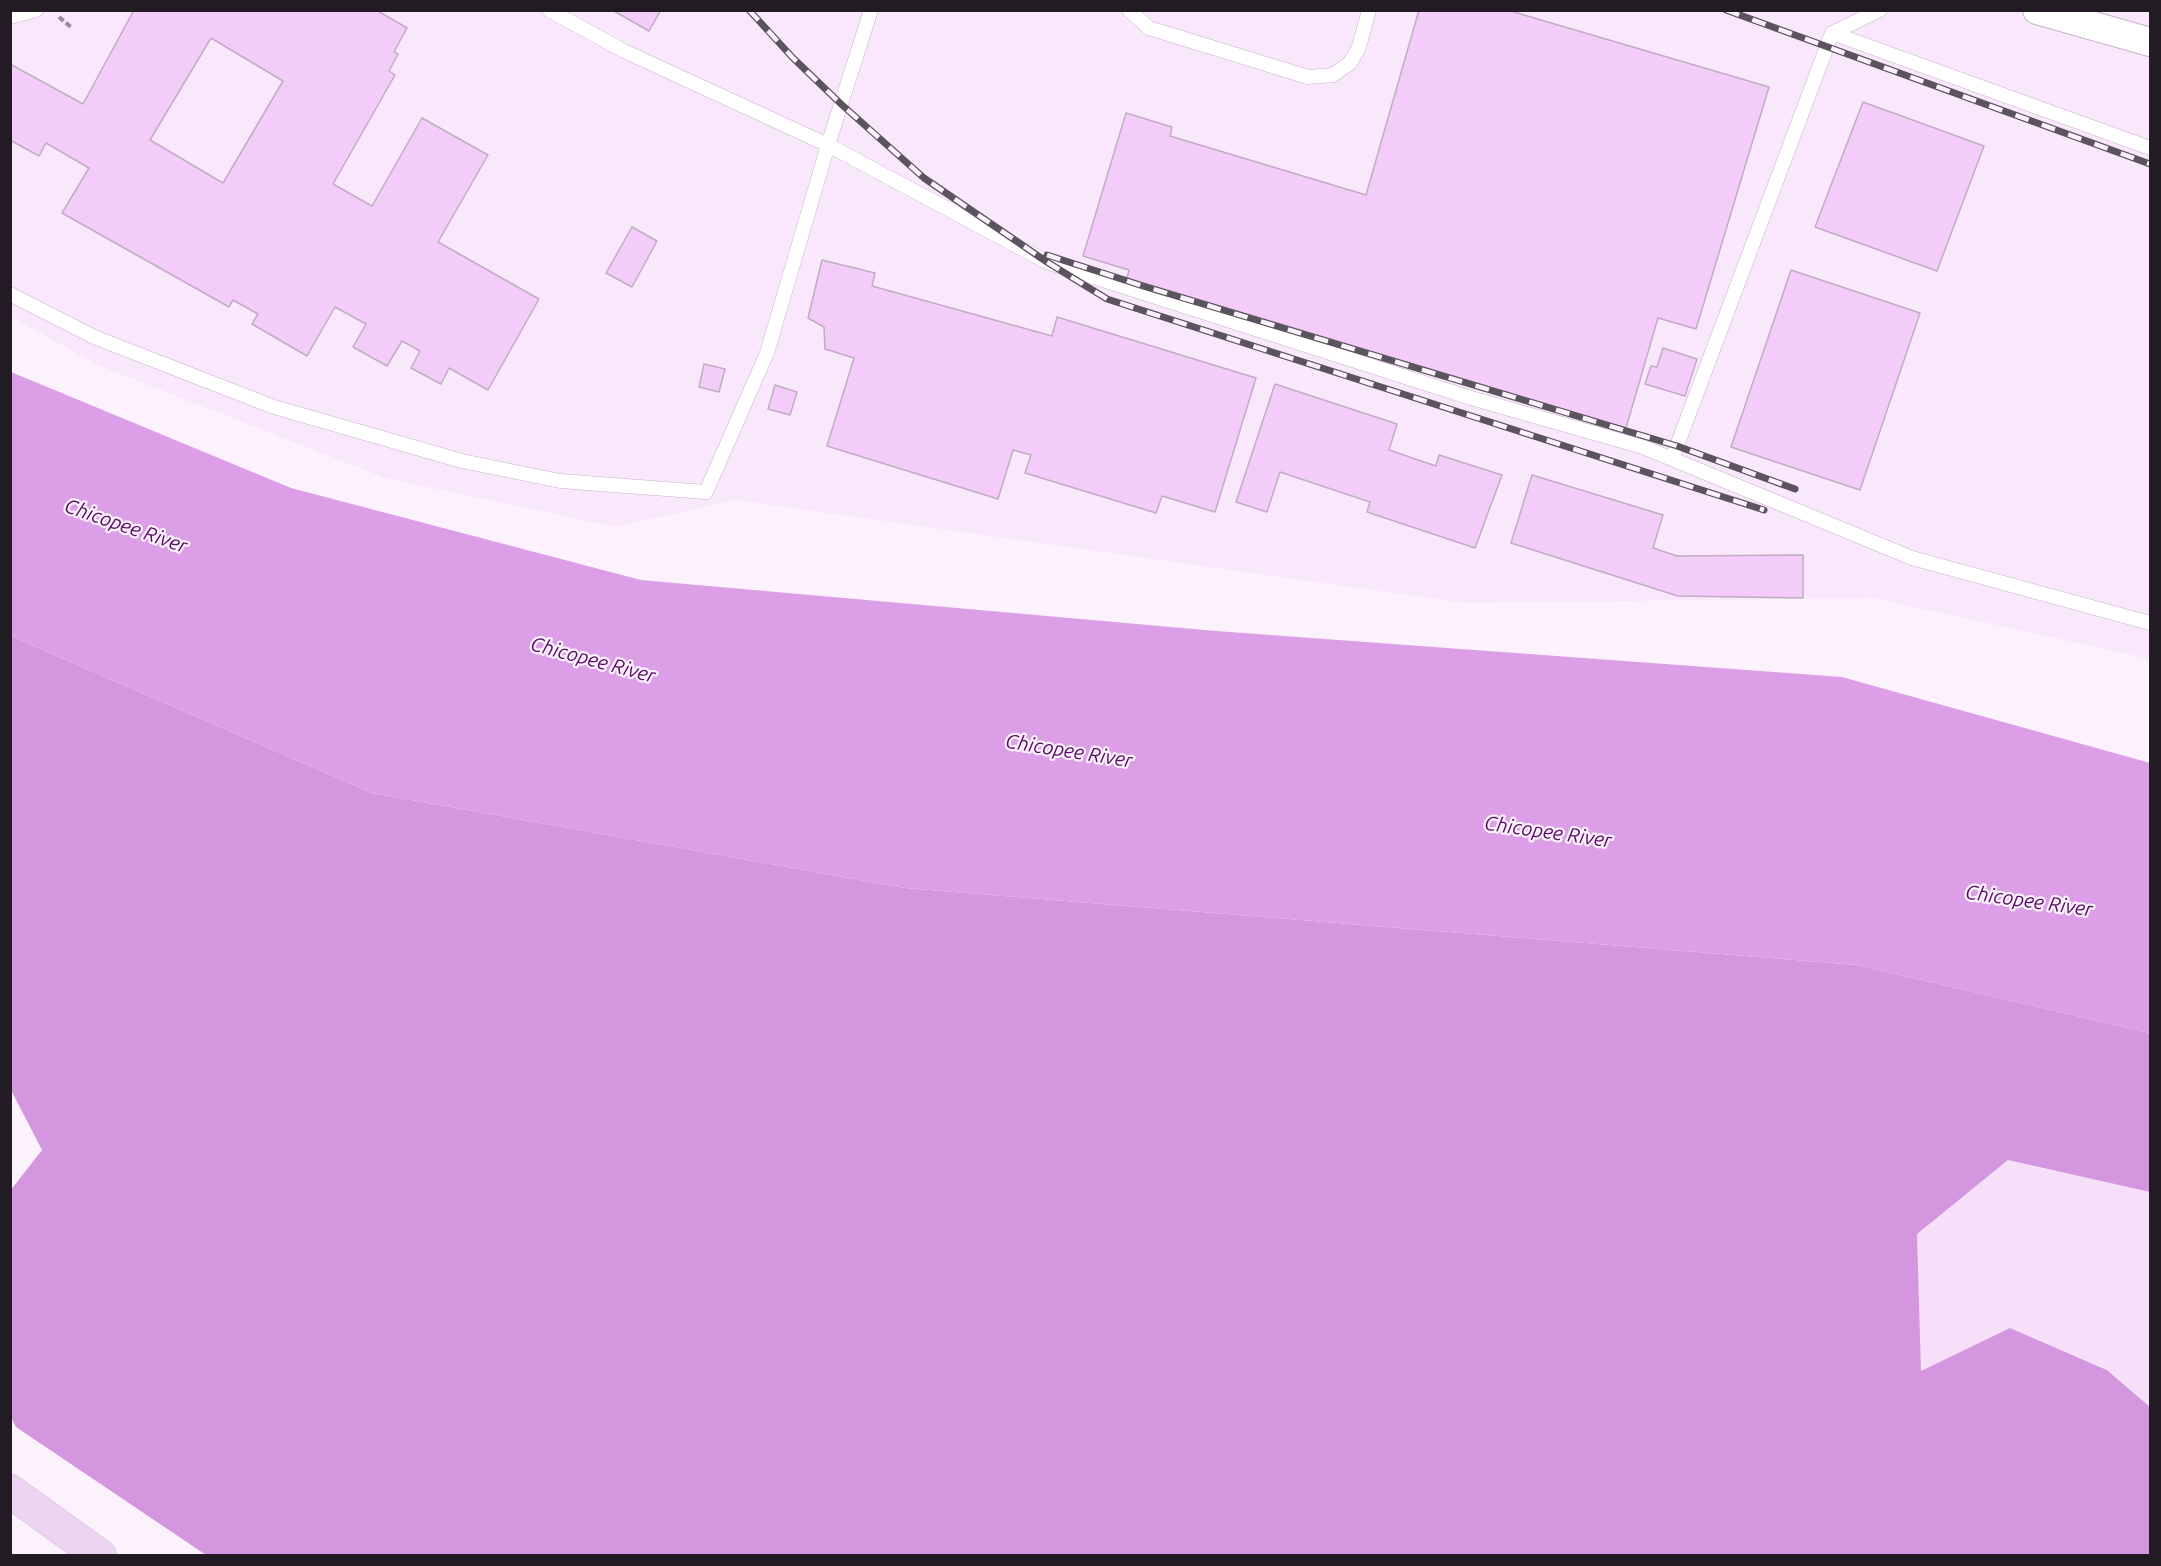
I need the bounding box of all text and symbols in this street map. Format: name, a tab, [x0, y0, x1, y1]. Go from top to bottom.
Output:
water label: Chicopee River	[61, 494, 191, 558]
water label: Chicopee River	[528, 632, 658, 688]
water label: Chicopee River	[1004, 729, 1134, 773]
water label: Chicopee River	[1483, 811, 1613, 853]
water label: Chicopee River	[1964, 880, 2094, 922]

